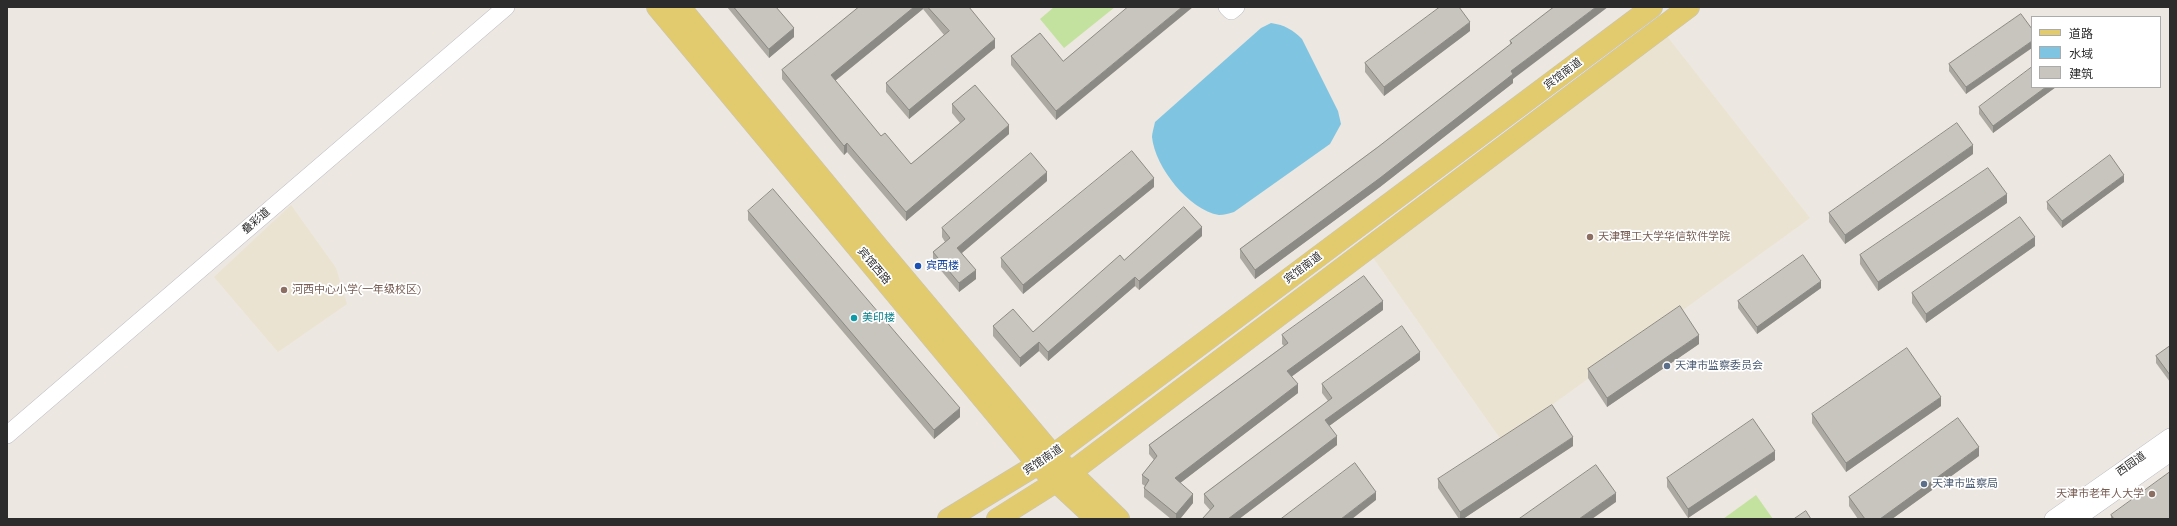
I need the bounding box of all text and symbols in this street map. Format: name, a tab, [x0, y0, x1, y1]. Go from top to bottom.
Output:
legend	[2031, 16, 2161, 88]
text: 道路	[2069, 26, 2093, 41]
text: 水域	[2069, 46, 2093, 61]
street label: 宾馆南道	[1541, 55, 1585, 93]
text: 建筑	[2069, 66, 2093, 81]
street label: 叠彩道	[239, 205, 273, 237]
place label: 天津理工大学华信软件学院	[1598, 230, 1730, 244]
marker: 天津理工大学华信软件学院	[1585, 232, 1595, 242]
street label: 宾馆西路	[855, 245, 893, 287]
street label: 宾馆南道	[1281, 249, 1325, 287]
place label: 宾西楼	[926, 259, 959, 273]
marker: 宾西楼	[913, 261, 923, 271]
place label: 河西中心小学(一年级校区)	[292, 283, 421, 297]
marker: 河西中心小学(一年级校区)	[279, 285, 289, 295]
place label: 美印楼	[862, 311, 895, 325]
marker: 美印楼	[849, 313, 859, 323]
place label: 天津市监察委员会	[1675, 359, 1763, 373]
marker: 天津市监察委员会	[1662, 361, 1672, 371]
street label: 宾馆南道	[1021, 442, 1065, 478]
street label: 西园道	[2114, 449, 2148, 479]
place label: 天津市监察局	[1932, 477, 1998, 491]
marker: 天津市监察局	[1919, 479, 1929, 489]
place label: 天津市老年人大学	[2056, 487, 2144, 501]
marker: 天津市老年人大学	[2147, 489, 2157, 499]

